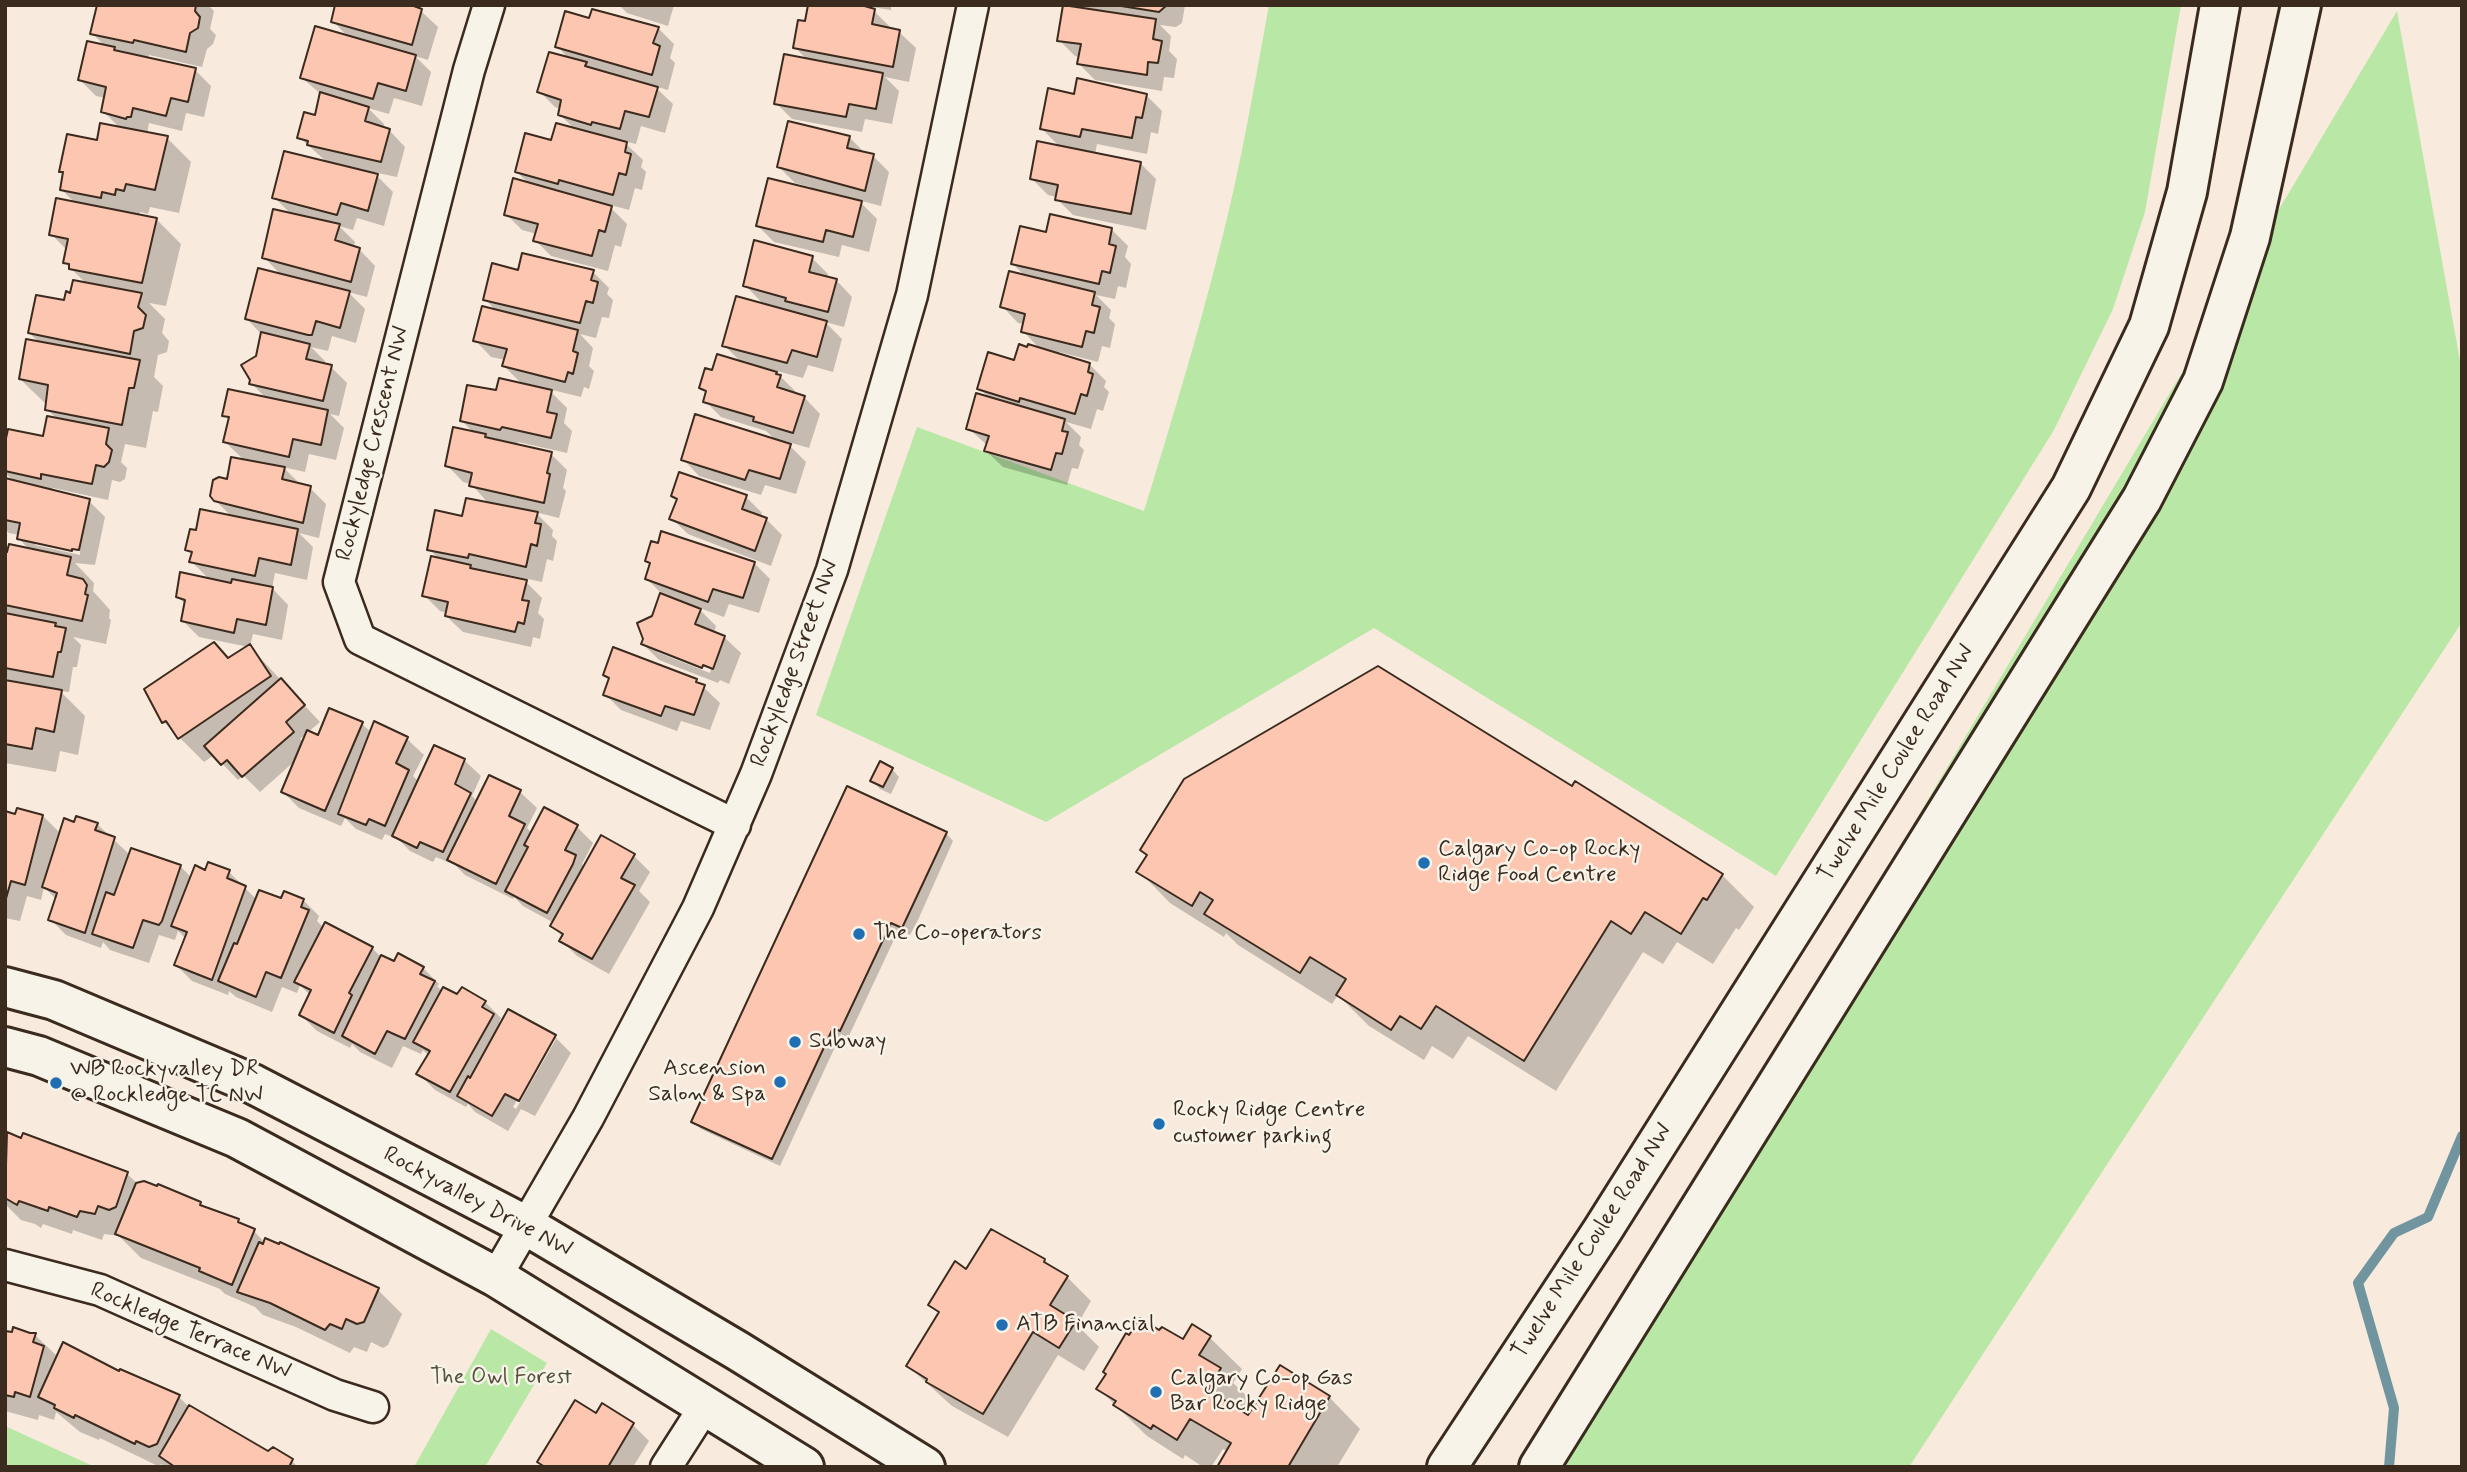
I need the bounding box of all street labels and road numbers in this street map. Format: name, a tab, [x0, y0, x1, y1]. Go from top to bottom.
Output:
street label: Rockyledge Crescent NW	[332, 324, 416, 564]
street label: Rockyledge Street NW	[746, 557, 846, 771]
street label: Twelve Mile Coulee Road NW	[1813, 640, 1981, 888]
street label: Twelve Mile Coulee Road NW	[1507, 1119, 1679, 1365]
street label: Rockyvalley Drive NW	[378, 1142, 576, 1264]
street label: Rockledge Terrace NW	[86, 1277, 294, 1387]

